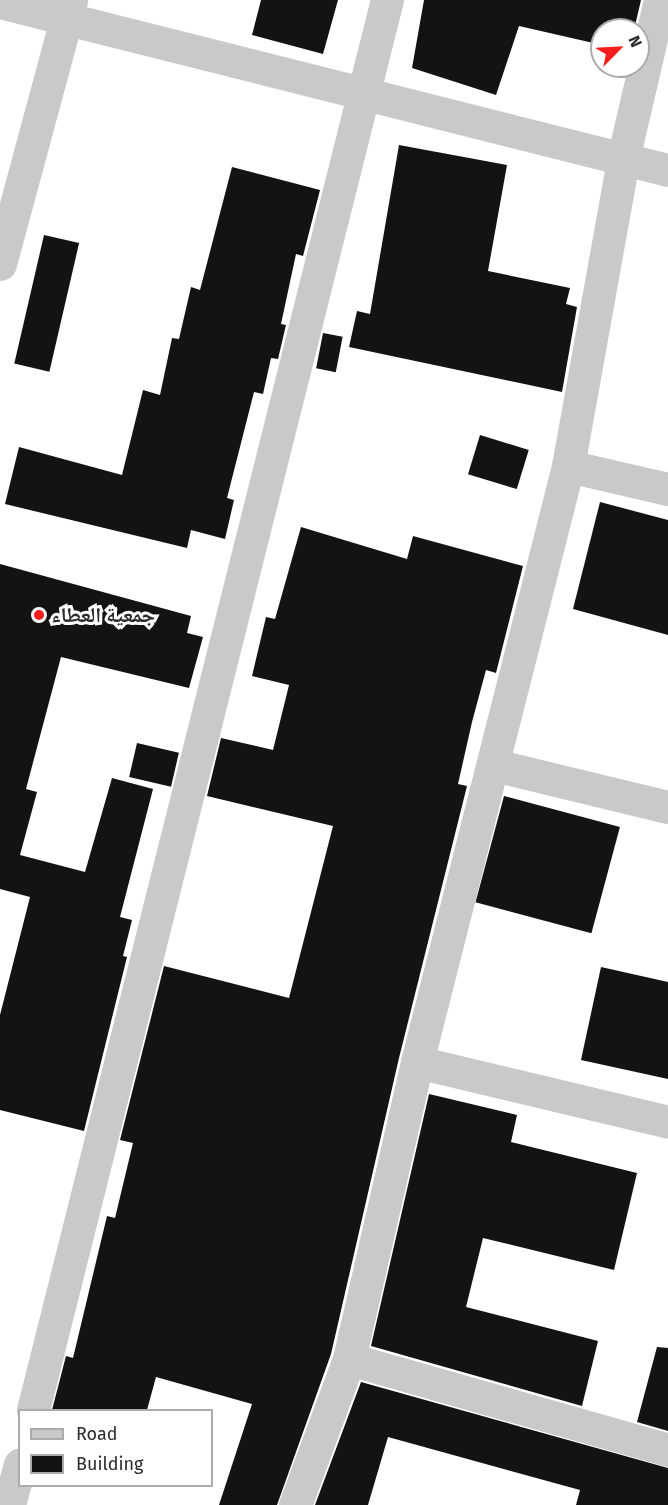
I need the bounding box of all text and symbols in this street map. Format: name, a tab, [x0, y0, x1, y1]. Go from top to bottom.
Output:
north arrow	[590, 18, 650, 78]
text: N	[624, 33, 646, 50]
place label: جمعية العطاء	[51, 602, 155, 628]
marker: جمعية العطاء	[32, 608, 46, 622]
legend	[18, 1409, 213, 1487]
text: Road	[76, 1423, 118, 1445]
text: Building	[76, 1453, 143, 1475]

